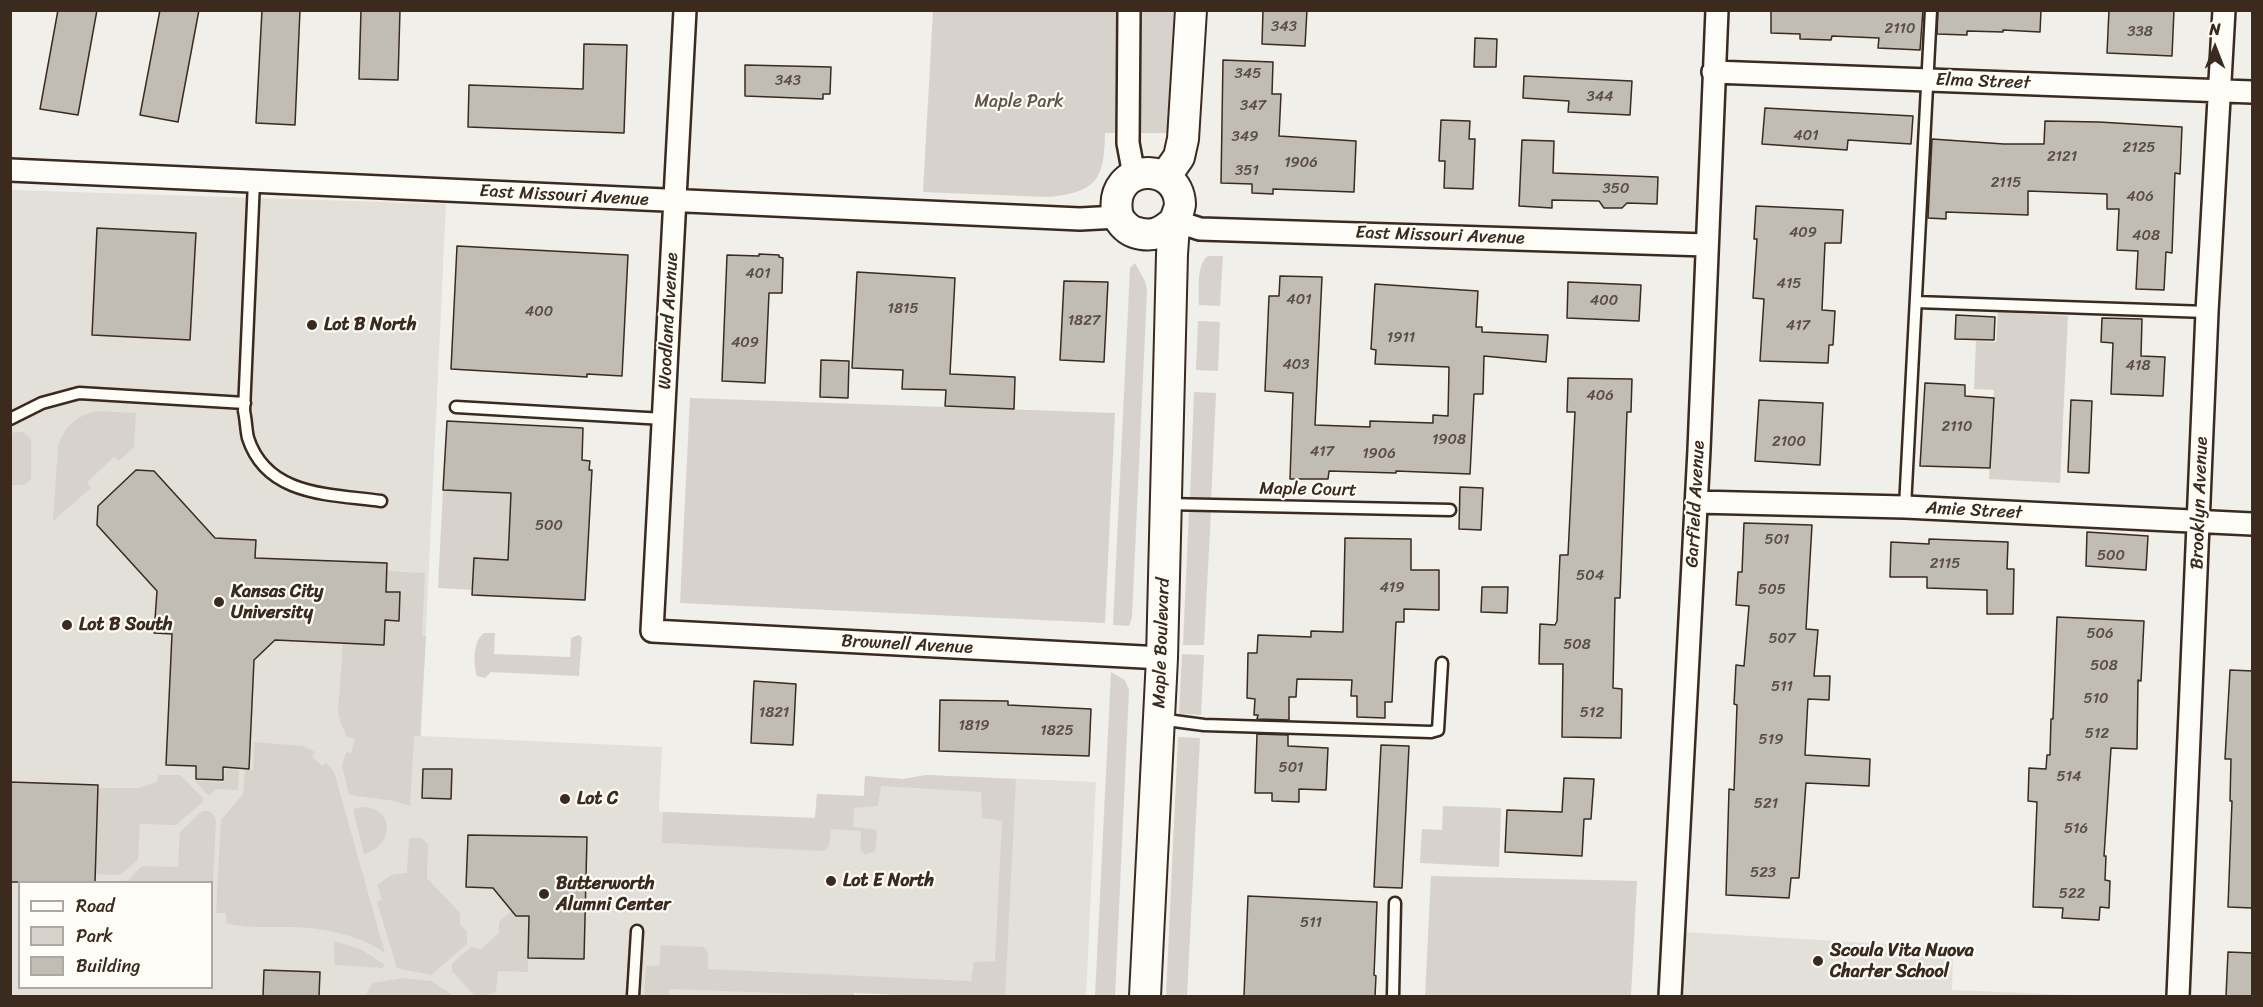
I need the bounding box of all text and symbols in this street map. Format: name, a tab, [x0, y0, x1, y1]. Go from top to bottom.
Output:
text: N	[2209, 15, 2221, 44]
house number: 343	[1271, 18, 1297, 36]
north arrow	[2185, 18, 2245, 78]
house number: 2110	[1884, 20, 1916, 38]
house number: 338	[2127, 23, 2153, 41]
house number: 345	[1235, 65, 1261, 83]
street label: Elma Street	[1935, 70, 2031, 94]
house number: 343	[775, 72, 801, 90]
house number: 344	[1587, 88, 1613, 106]
park label: Maple Park	[974, 91, 1064, 113]
house number: 347	[1240, 97, 1266, 115]
house number: 401	[1793, 127, 1819, 145]
house number: 349	[1232, 128, 1258, 146]
house number: 2125	[2123, 139, 2155, 157]
house number: 2121	[2047, 148, 2077, 166]
house number: 1906	[1284, 154, 1318, 172]
house number: 351	[1235, 162, 1259, 180]
house number: 2115	[1991, 174, 2021, 192]
house number: 350	[1603, 180, 1629, 198]
street label: East Missouri Avenue	[479, 181, 649, 211]
house number: 406	[2126, 188, 2154, 206]
street label: East Missouri Avenue	[1355, 222, 1525, 250]
house number: 409	[1789, 224, 1817, 242]
house number: 408	[2132, 227, 2160, 245]
street label: Woodland Avenue	[655, 252, 683, 390]
house number: 401	[745, 265, 771, 283]
house number: 415	[1777, 275, 1801, 293]
house number: 401	[1286, 291, 1312, 309]
house number: 400	[1590, 292, 1618, 310]
house number: 1815	[887, 300, 919, 318]
house number: 400	[525, 303, 553, 321]
house number: 1827	[1068, 312, 1100, 330]
place label: Lot B North	[324, 314, 416, 336]
house number: 417	[1786, 317, 1810, 335]
marker: Lot B North	[305, 318, 319, 332]
house number: 1911	[1387, 329, 1415, 347]
house number: 409	[731, 334, 759, 352]
house number: 403	[1282, 356, 1310, 374]
house number: 418	[2126, 357, 2150, 375]
house number: 406	[1586, 387, 1614, 405]
house number: 2110	[1941, 418, 1973, 436]
house number: 1908	[1432, 431, 1466, 449]
house number: 2100	[1772, 433, 1806, 451]
street label: Brooklyn Avenue	[2187, 436, 2213, 570]
street label: Garfield Avenue	[1682, 440, 1710, 568]
house number: 417	[1310, 443, 1334, 461]
house number: 1906	[1362, 445, 1396, 463]
street label: Maple Court	[1259, 478, 1357, 502]
street label: Amie Street	[1925, 498, 2023, 524]
house number: 500	[535, 517, 563, 535]
house number: 501	[1764, 531, 1790, 549]
house number: 500	[2097, 547, 2125, 565]
house number: 2115	[1930, 555, 1960, 573]
house number: 504	[1576, 567, 1604, 585]
street label: Maple Boulevard	[1149, 577, 1175, 709]
house number: 419	[1379, 579, 1405, 597]
place label: Kansas City University	[231, 581, 323, 624]
house number: 505	[1758, 581, 1786, 599]
marker: Kansas City University	[212, 595, 226, 609]
place label: Lot B South	[79, 614, 172, 636]
marker: Lot B South	[60, 618, 74, 632]
house number: 506	[2086, 625, 2114, 643]
house number: 507	[1768, 630, 1796, 648]
street label: Brownell Avenue	[841, 631, 973, 659]
house number: 508	[1563, 636, 1591, 654]
house number: 508	[2090, 657, 2118, 675]
house number: 511	[1771, 678, 1793, 696]
house number: 510	[2083, 690, 2109, 708]
house number: 1821	[759, 704, 789, 722]
house number: 512	[1580, 704, 1604, 722]
house number: 1819	[958, 717, 990, 735]
house number: 1825	[1040, 722, 1074, 740]
house number: 512	[2085, 725, 2109, 743]
house number: 519	[1759, 731, 1783, 749]
house number: 501	[1278, 759, 1304, 777]
house number: 514	[2057, 768, 2081, 786]
place label: Lot C	[577, 788, 618, 810]
marker: Lot C	[558, 792, 572, 806]
house number: 521	[1754, 795, 1778, 813]
house number: 516	[2064, 820, 2088, 838]
house number: 523	[1750, 864, 1776, 882]
place label: Lot E North	[843, 870, 934, 892]
place label: Butterworth Alumni Center	[556, 873, 671, 916]
marker: Lot E North	[824, 874, 838, 888]
legend	[18, 881, 213, 989]
house number: 522	[2059, 885, 2085, 903]
marker: Butterworth Alumni Center	[537, 887, 551, 901]
text: Road	[76, 890, 115, 922]
house number: 511	[1300, 914, 1322, 932]
text: Park	[76, 920, 113, 952]
place label: Scoula Vita Nuova Charter School	[1830, 940, 1974, 982]
text: Building	[76, 950, 140, 982]
marker: Scoula Vita Nuova Charter School	[1811, 954, 1825, 968]

